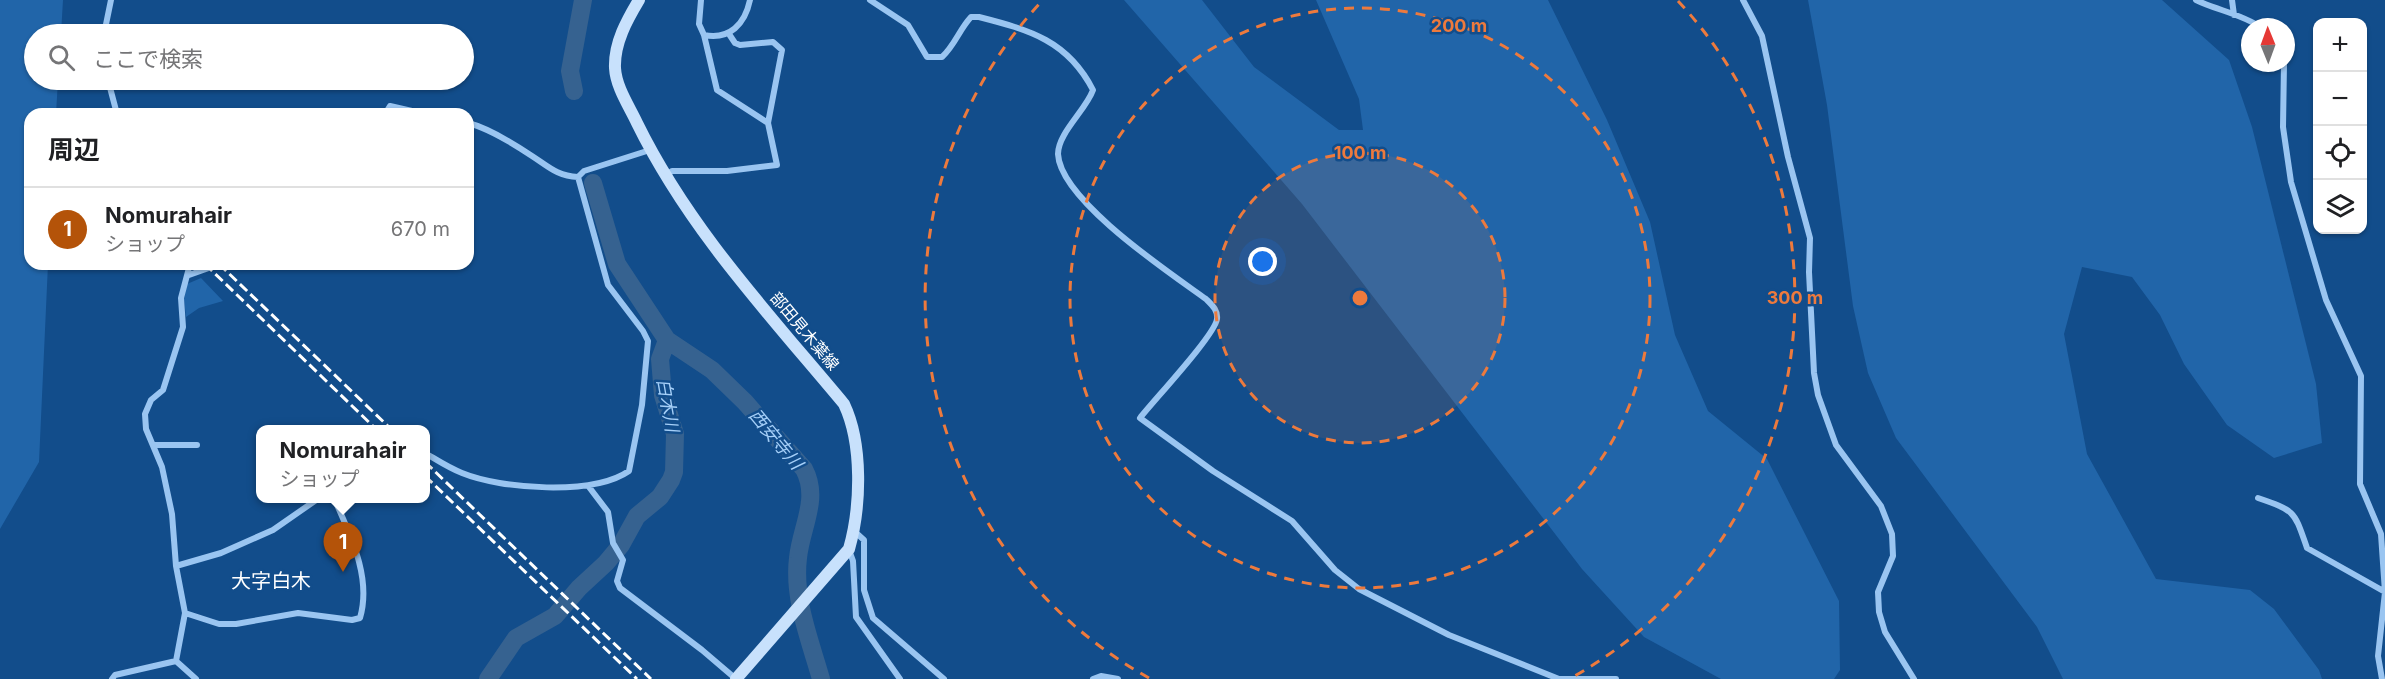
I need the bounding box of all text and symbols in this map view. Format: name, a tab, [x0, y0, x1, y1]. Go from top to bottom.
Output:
text: 200 m	[1431, 15, 1487, 36]
north arrow	[2241, 18, 2295, 72]
map controls	[2313, 18, 2367, 234]
button: +	[2313, 18, 2367, 72]
search box	[24, 24, 474, 90]
icon: search	[45, 41, 78, 74]
text: ここで検索	[93, 46, 203, 72]
button: −	[2313, 72, 2367, 126]
button: locate	[2313, 126, 2367, 180]
text: 周辺	[48, 134, 100, 165]
text: 100 m	[1334, 142, 1386, 163]
button: layers	[2313, 180, 2367, 234]
text: Nomurahair	[105, 202, 232, 228]
text: 1	[63, 217, 72, 241]
text: 670 m	[391, 217, 450, 241]
text: ショップ	[105, 232, 185, 256]
your location	[1248, 247, 1277, 276]
text: 300 m	[1767, 287, 1823, 308]
street label: 部田見木葉線	[766, 288, 844, 374]
centre of rings	[1350, 288, 1370, 308]
water label: 白木川	[653, 377, 683, 435]
water label: 西安寺川	[745, 405, 808, 475]
popup	[256, 425, 430, 503]
text: Nomurahair	[280, 437, 406, 463]
text: ショップ	[280, 467, 360, 491]
pin: 1	[324, 522, 362, 572]
district label: 大字白木	[231, 569, 311, 593]

